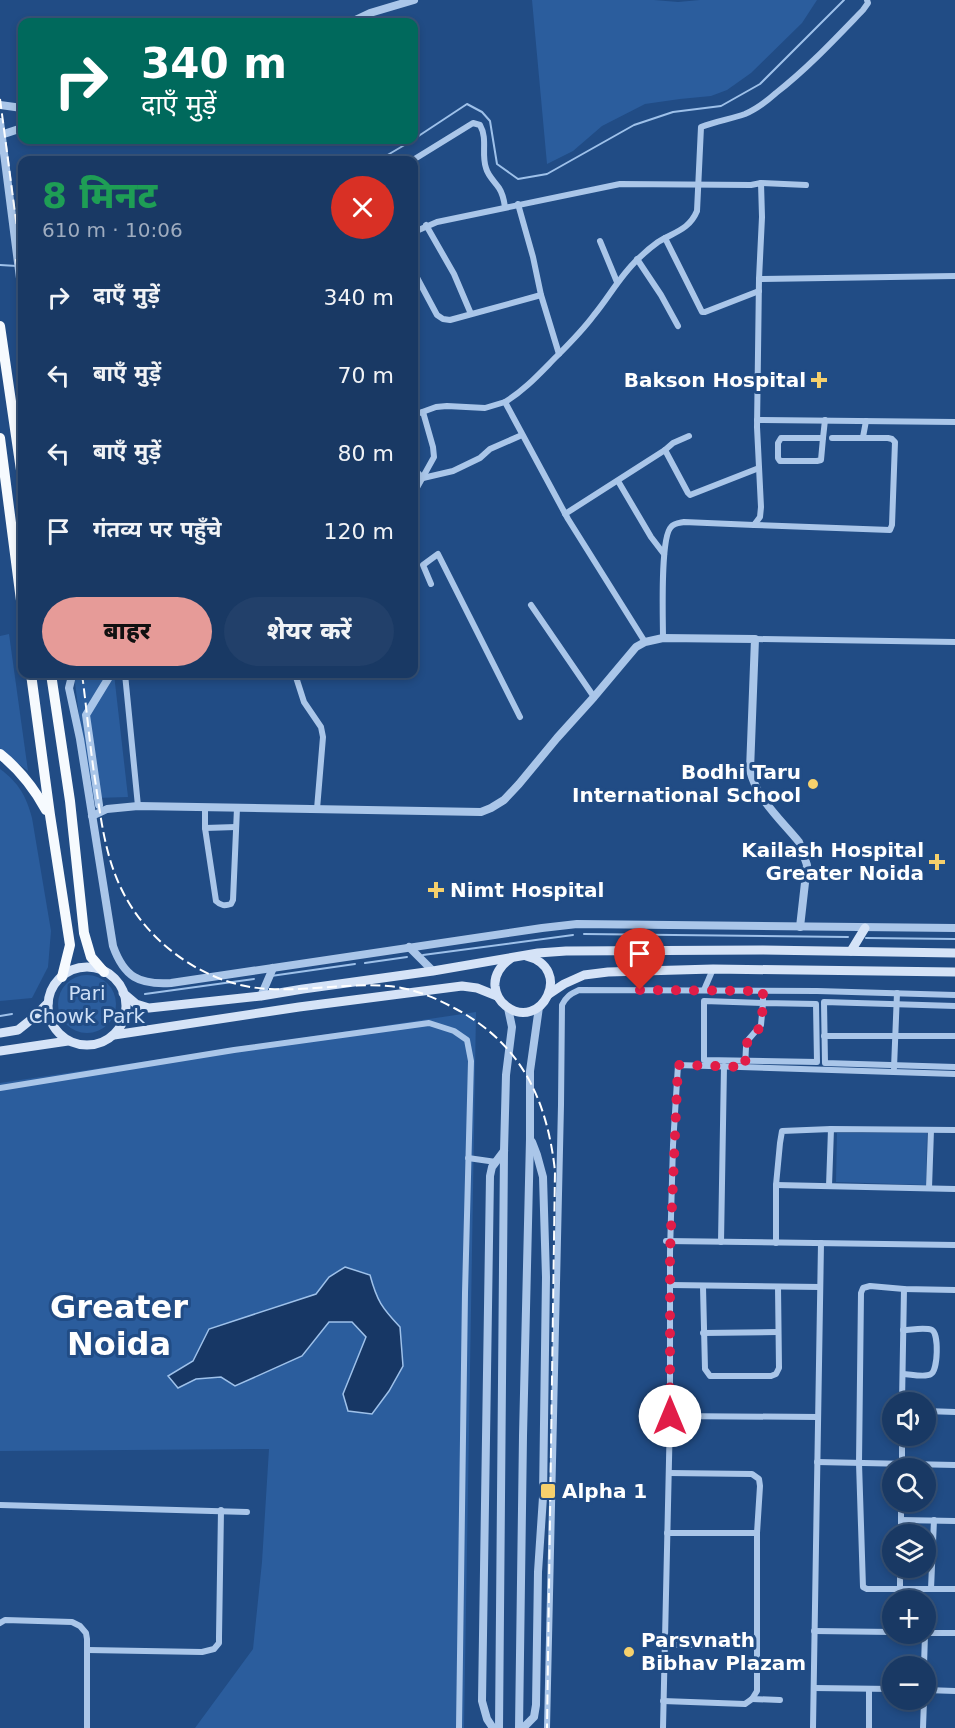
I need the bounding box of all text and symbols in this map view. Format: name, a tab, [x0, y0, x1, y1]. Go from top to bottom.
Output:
text: 340 m	[141, 39, 287, 88]
icon: right	[42, 42, 120, 120]
text: दाएँ मुड़ें	[141, 89, 216, 120]
text: 8 मिनट	[42, 175, 157, 216]
button: close	[331, 176, 394, 239]
text: 610 m · 10:06	[42, 218, 183, 242]
icon: right	[42, 281, 75, 314]
text: दाएँ मुड़ें	[93, 283, 160, 308]
text: 340 m	[324, 285, 394, 310]
icon: left	[42, 359, 75, 392]
text: बाएँ मुड़ें	[93, 361, 161, 386]
text: 70 m	[338, 363, 394, 388]
place label: Bakson Hospital	[624, 368, 806, 392]
marker: Bakson Hospital	[810, 371, 828, 389]
icon: left	[42, 437, 75, 470]
text: बाएँ मुड़ें	[93, 439, 161, 464]
text: 80 m	[338, 441, 394, 466]
icon: arrive	[42, 515, 75, 548]
text: गंतव्य पर पहुँचे	[93, 517, 221, 542]
text: 120 m	[324, 519, 394, 544]
button: बाहर	[42, 597, 212, 666]
button: शेयर करें	[224, 597, 394, 666]
place label: Bodhi Taru International School	[572, 760, 801, 807]
marker: Bodhi Taru International School	[806, 777, 820, 791]
place label: Kailash Hospital Greater Noida	[741, 838, 924, 885]
marker: Kailash Hospital Greater Noida	[928, 853, 946, 871]
place label: Nimt Hospital	[450, 878, 604, 902]
marker: Nimt Hospital	[427, 881, 445, 899]
pin	[614, 928, 665, 990]
icon: arrive	[623, 937, 656, 970]
park label: Pari Chowk Park	[29, 981, 146, 1028]
district label: Greater Noida	[50, 1288, 188, 1363]
position arrow	[638, 1384, 702, 1448]
map controls	[882, 1392, 936, 1710]
button: sound	[882, 1392, 936, 1446]
button: search	[882, 1458, 936, 1512]
place label: Alpha 1	[562, 1479, 647, 1503]
marker: Alpha 1	[539, 1482, 557, 1500]
button: layers	[882, 1524, 936, 1578]
button: +	[882, 1590, 936, 1644]
place label: Parsvnath Bibhav Plazam	[641, 1628, 806, 1675]
marker: Parsvnath Bibhav Plazam	[622, 1645, 636, 1659]
button: −	[882, 1656, 936, 1710]

